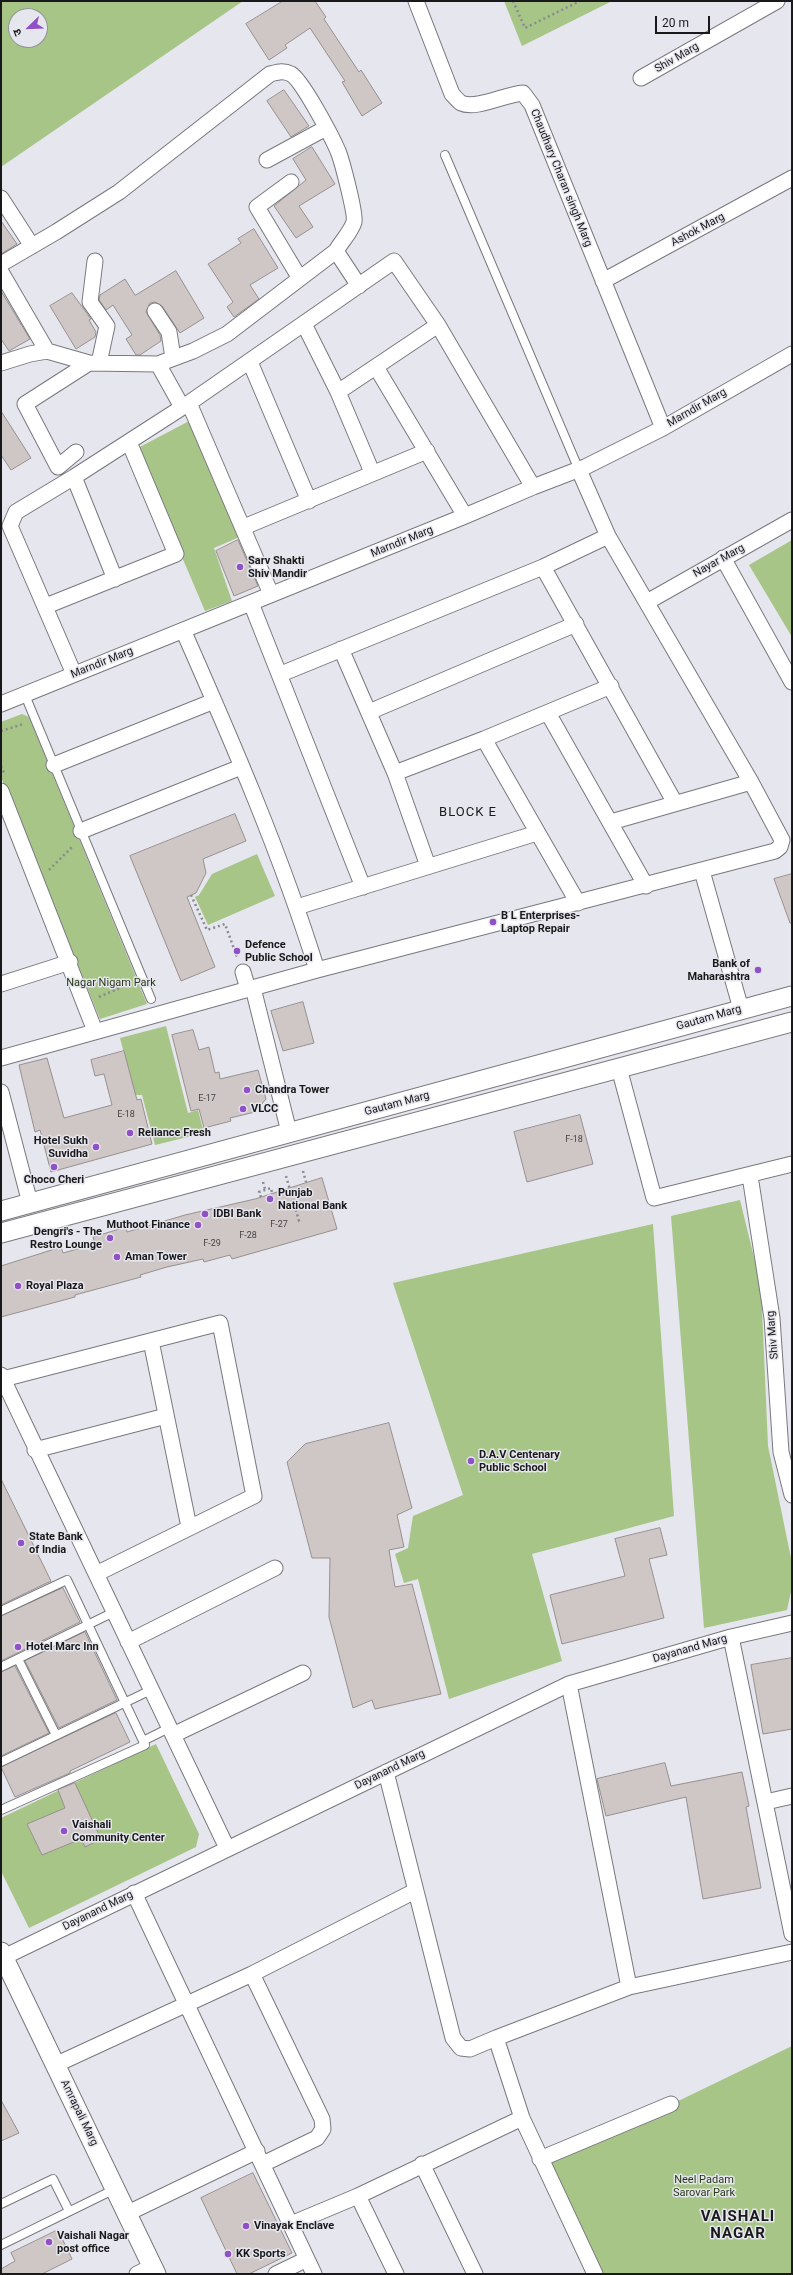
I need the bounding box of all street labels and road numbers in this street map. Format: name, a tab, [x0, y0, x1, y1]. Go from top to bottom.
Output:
street label: Shiv Marg	[653, 40, 701, 76]
street label: Chaudhary Charan singh Marg	[527, 107, 595, 249]
street label: Ashok Marg	[669, 210, 727, 250]
street label: Marndir Marg	[665, 386, 729, 430]
street label: Marndir Marg	[369, 523, 435, 561]
street label: Nayar Marg	[691, 541, 747, 581]
street label: Marndir Marg	[69, 644, 135, 682]
street label: Gautam Marg	[675, 1002, 743, 1034]
street label: Gautam Marg	[363, 1089, 431, 1119]
street label: Shiv Marg	[764, 1310, 782, 1360]
street label: Dayanand Marg	[651, 1632, 729, 1666]
street label: Dayanand Marg	[353, 1747, 427, 1793]
street label: Dayanand Marg	[61, 1888, 135, 1934]
street label: Amrapali Marg	[57, 2078, 101, 2148]

